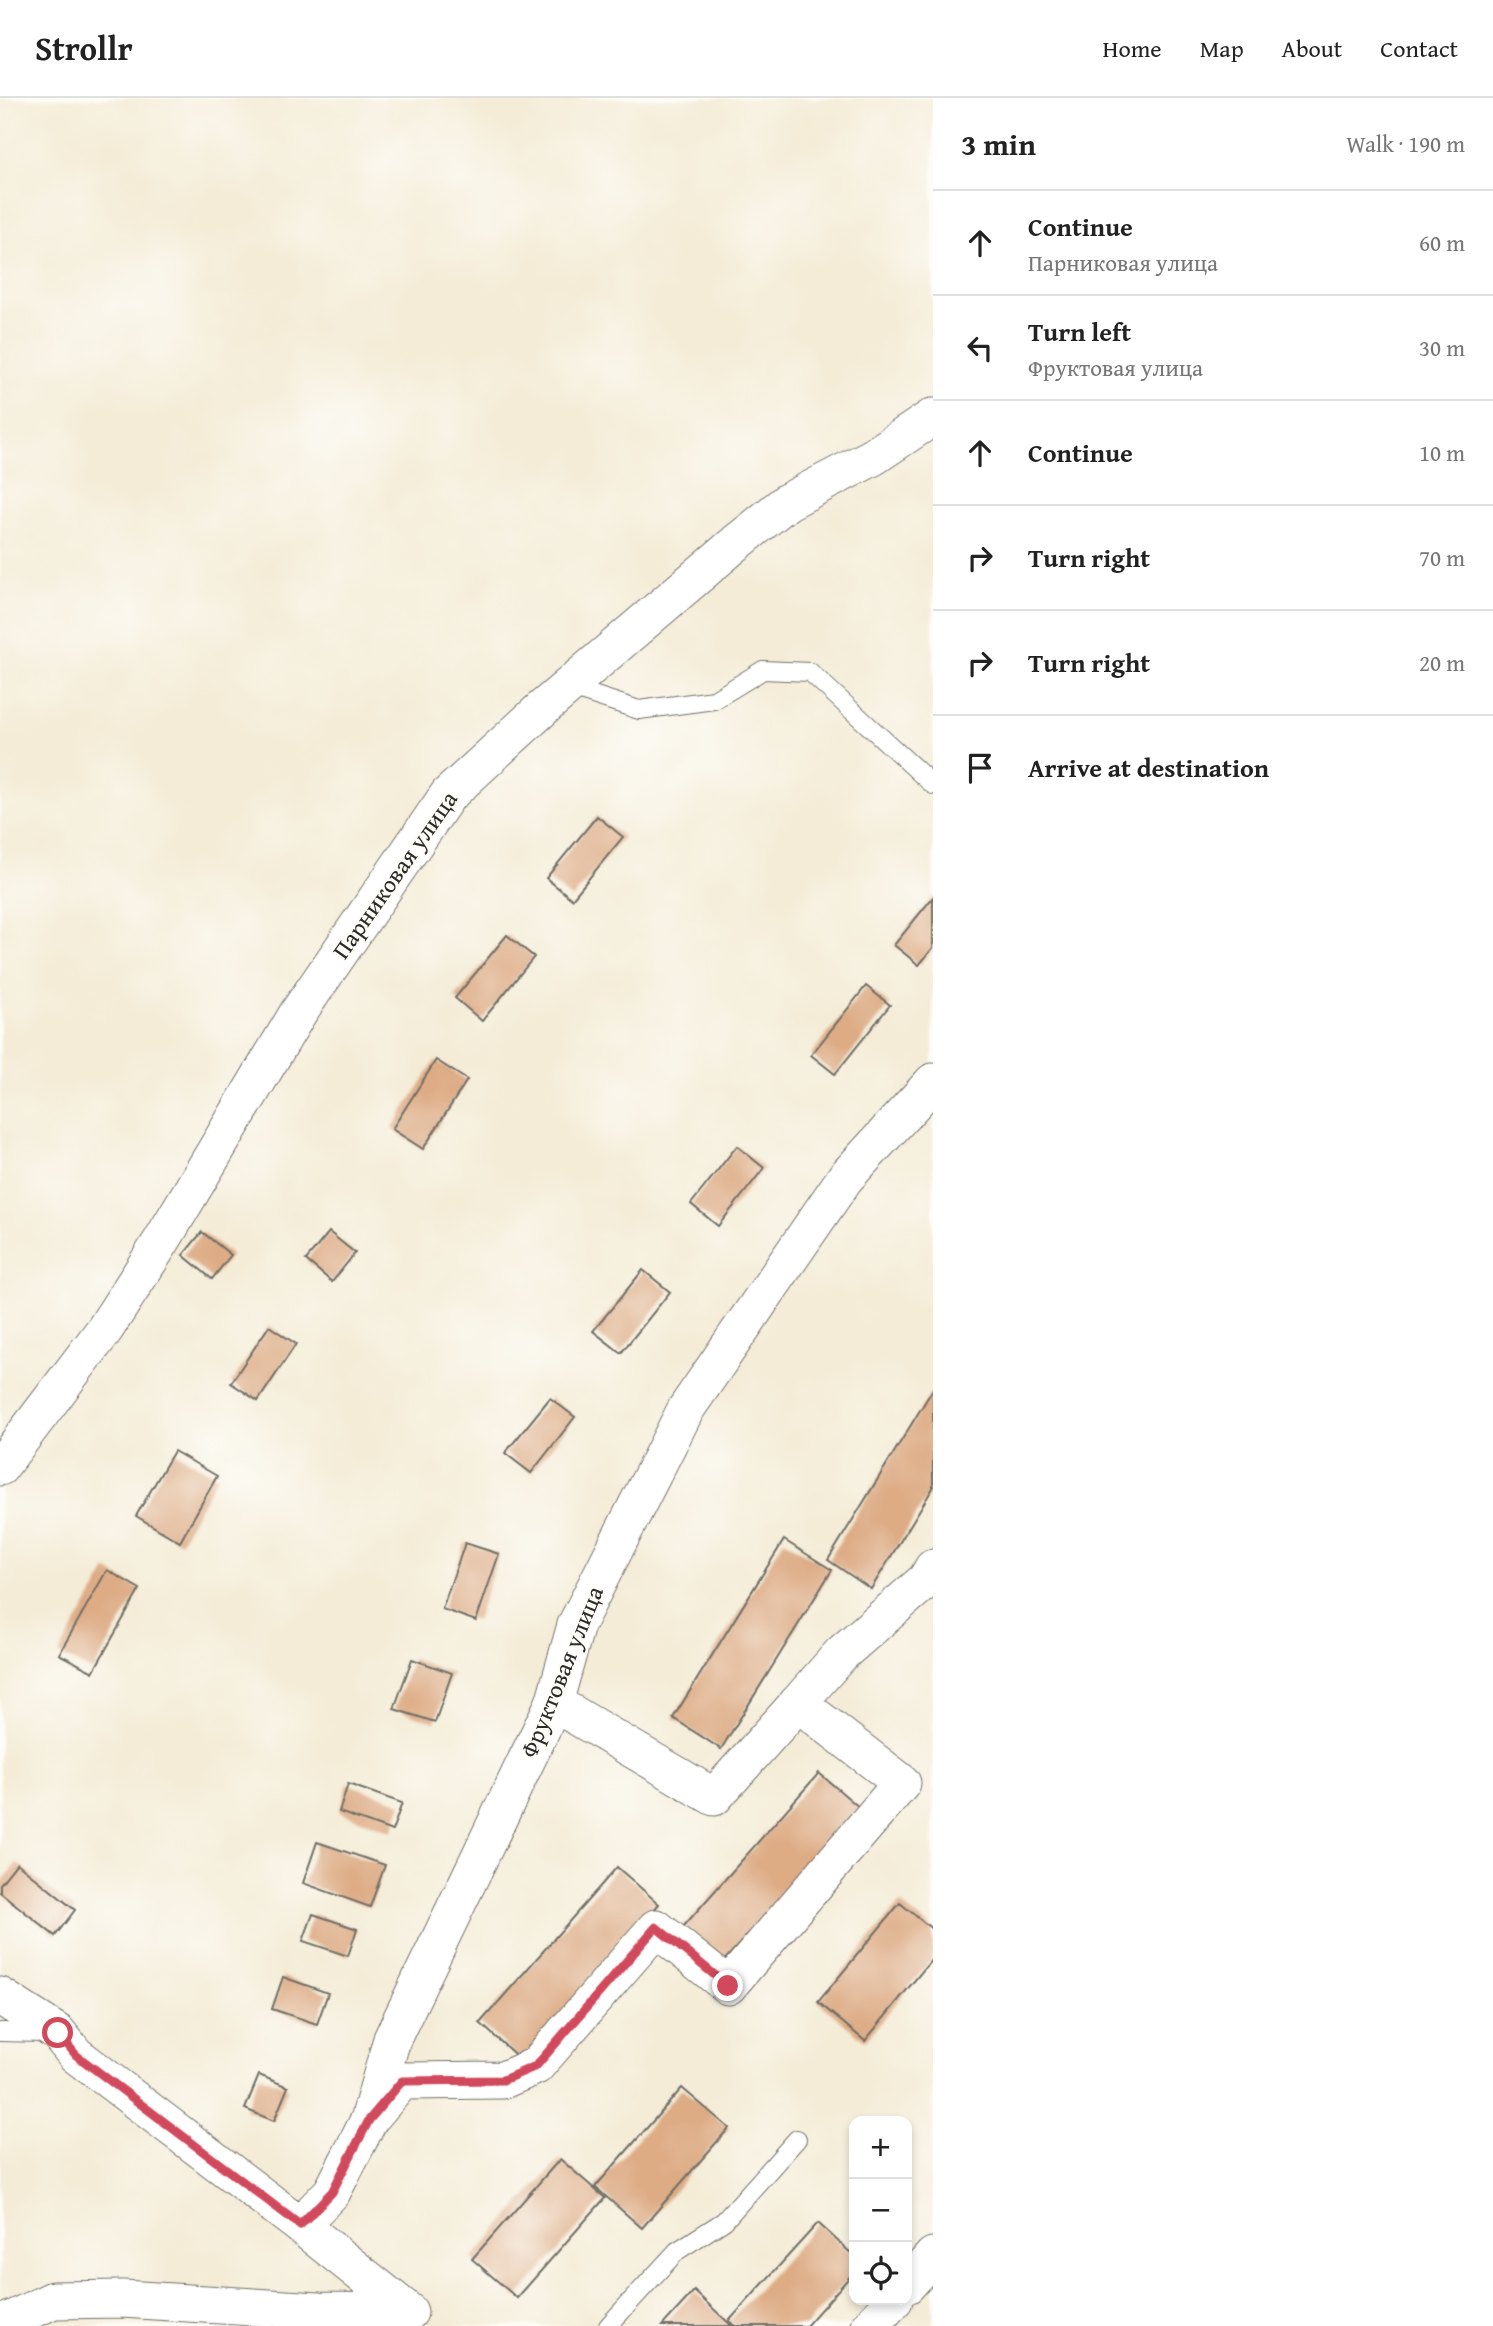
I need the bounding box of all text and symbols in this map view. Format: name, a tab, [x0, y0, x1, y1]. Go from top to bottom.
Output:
text: Strollr	[35, 24, 133, 72]
text: Home	[1103, 31, 1162, 66]
text: Map	[1200, 31, 1244, 66]
text: About	[1282, 31, 1342, 66]
text: Contact	[1380, 31, 1458, 66]
text: 3 min	[961, 122, 1036, 166]
text: Walk · 190 m	[1346, 127, 1465, 160]
text: Continue	[1028, 207, 1133, 246]
icon: ahead	[961, 224, 999, 262]
text: 60 m	[1419, 226, 1465, 259]
text: Парниковая улица	[1028, 246, 1218, 279]
text: Turn left	[1028, 312, 1131, 351]
icon: left	[961, 329, 999, 367]
text: 30 m	[1419, 331, 1465, 364]
text: Фруктовая улица	[1028, 351, 1203, 384]
text: Continue	[1028, 433, 1133, 472]
icon: ahead	[961, 434, 999, 472]
text: 10 m	[1419, 436, 1465, 469]
text: Turn right	[1028, 538, 1150, 577]
icon: right	[961, 539, 999, 577]
text: 70 m	[1419, 541, 1465, 574]
text: Turn right	[1028, 643, 1150, 682]
icon: right	[961, 644, 999, 682]
text: 20 m	[1419, 646, 1465, 679]
text: Arrive at destination	[1028, 748, 1269, 787]
icon: arrive	[961, 749, 999, 787]
street label: Парниковая улица	[323, 783, 466, 966]
street label: Фруктовая улица	[511, 1580, 612, 1763]
route end	[712, 1970, 743, 2001]
route start	[42, 2017, 73, 2048]
map controls	[849, 2116, 912, 2305]
button: +	[849, 2116, 912, 2179]
button: −	[849, 2179, 912, 2242]
button: locate	[849, 2242, 912, 2305]

